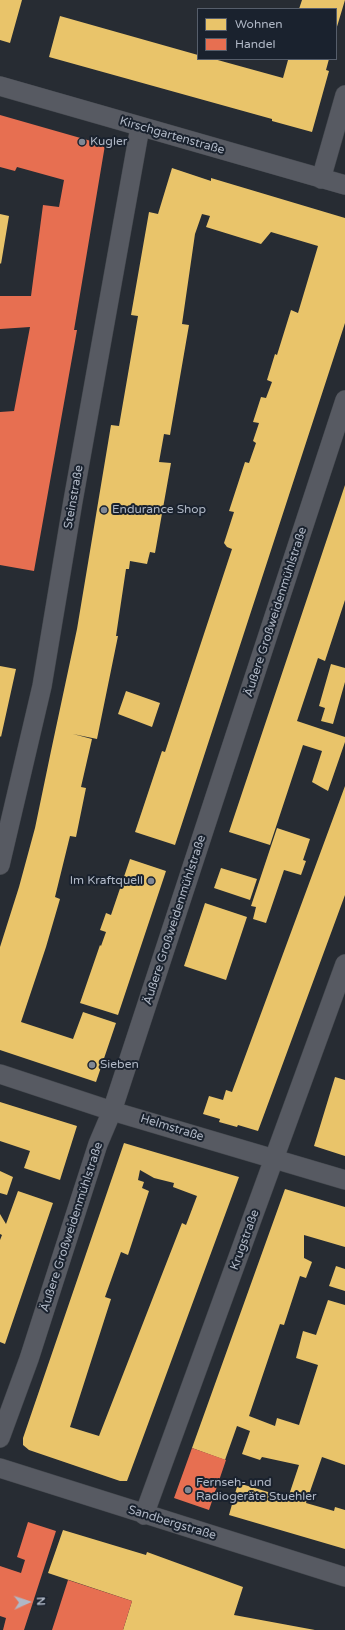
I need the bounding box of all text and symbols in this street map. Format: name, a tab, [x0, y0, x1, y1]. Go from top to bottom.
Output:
legend	[197, 8, 337, 60]
text: Wohnen	[235, 17, 283, 31]
text: Handel	[235, 37, 275, 51]
street label: Kirschgartenstraße	[118, 114, 226, 158]
place label: Kugler	[90, 135, 127, 149]
marker: Kugler	[77, 137, 87, 147]
street label: Steinstraße	[61, 464, 87, 530]
place label: Endurance Shop	[112, 503, 206, 517]
marker: Endurance Shop	[99, 505, 109, 515]
street label: Äußere Großweidenmühlstraße	[242, 525, 310, 699]
street label: Äußere Großweidenmühlstraße	[141, 833, 209, 1007]
place label: Im Kraftquell	[70, 874, 143, 888]
marker: Im Kraftquell	[146, 876, 156, 886]
place label: Sieben	[100, 1058, 139, 1072]
marker: Sieben	[87, 1060, 97, 1070]
street label: Helmstraße	[139, 1112, 205, 1144]
street label: Äußere Großweidenmühlstraße	[38, 1140, 106, 1314]
street label: Krugstraße	[227, 1208, 263, 1272]
place label: Fernseh- und Radiogeräte Stuehler	[196, 1476, 317, 1504]
marker: Fernseh- und Radiogeräte Stuehler	[183, 1485, 193, 1495]
street label: Sandbergstraße	[126, 1503, 218, 1543]
north arrow	[8, 1582, 48, 1622]
text: N	[34, 1597, 47, 1606]

